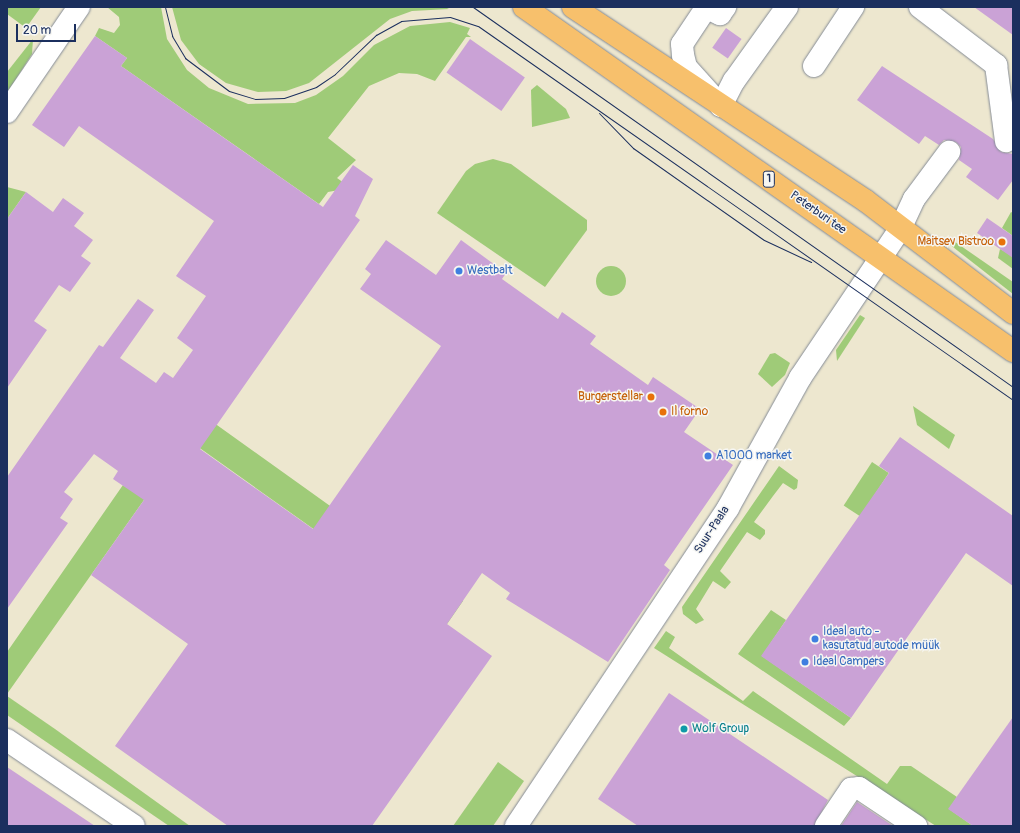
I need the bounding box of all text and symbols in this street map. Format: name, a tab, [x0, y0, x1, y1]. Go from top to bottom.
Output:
scale bar	[18, 16, 78, 42]
text: 20 m	[23, 23, 51, 38]
road number: 1	[762, 170, 776, 188]
street label: Peterburi tee	[787, 188, 849, 238]
place label: Maitsev Bistroo	[917, 235, 994, 249]
marker: Maitsev Bistroo	[997, 237, 1007, 247]
place label: Westbalt	[467, 264, 513, 278]
marker: Westbalt	[454, 266, 464, 276]
place label: Burgerstellar	[578, 390, 643, 404]
marker: Burgerstellar	[646, 392, 656, 402]
place label: Il forno	[671, 405, 708, 419]
marker: Il forno	[658, 407, 668, 417]
place label: A1000 market	[716, 449, 792, 463]
marker: A1000 market	[703, 451, 713, 461]
street label: Suur-Paala	[691, 503, 733, 557]
place label: Ideal auto - kasutatud autode müük	[823, 625, 939, 653]
marker: Ideal auto - kasutatud autode müük	[810, 634, 820, 644]
place label: Ideal Campers	[813, 655, 884, 669]
marker: Ideal Campers	[800, 657, 810, 667]
place label: Wolf Group	[692, 722, 749, 736]
marker: Wolf Group	[679, 724, 689, 734]

